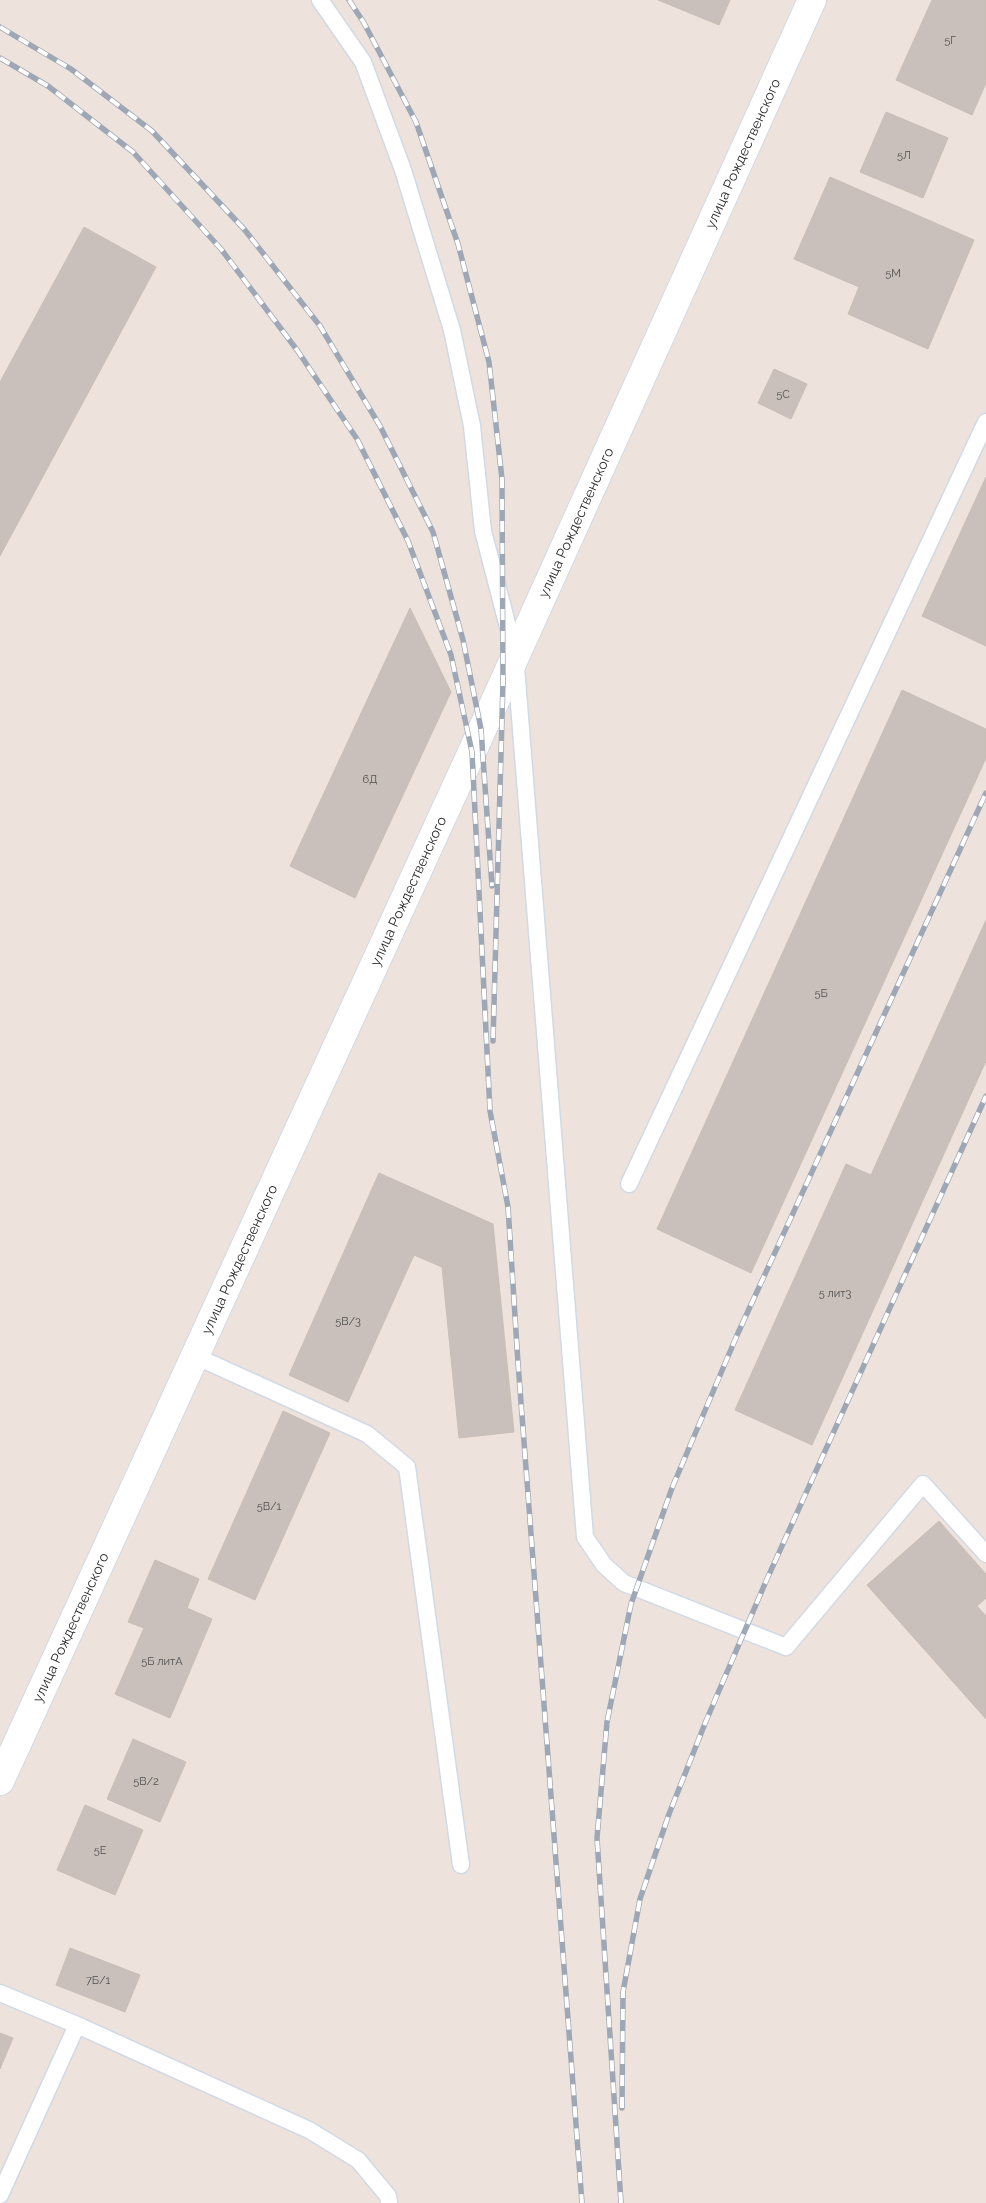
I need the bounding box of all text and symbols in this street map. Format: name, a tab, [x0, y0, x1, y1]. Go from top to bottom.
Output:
house number: 5Г	[944, 34, 956, 47]
street label: улица Рождественского	[702, 76, 783, 231]
house number: 5Л	[897, 149, 911, 162]
house number: 5М	[885, 267, 901, 280]
house number: 5С	[776, 388, 790, 401]
street label: улица Рождественского	[535, 445, 617, 600]
house number: 6Д	[363, 773, 377, 786]
street label: улица Рождественского	[367, 814, 449, 969]
house number: 5Б	[814, 987, 828, 1000]
street label: улица Рождественского	[198, 1182, 281, 1337]
house number: 5 лит3	[819, 1287, 851, 1300]
house number: 5В/3	[335, 1315, 361, 1328]
house number: 5В/1	[257, 1500, 282, 1513]
street label: улица Рождественского	[29, 1550, 112, 1705]
house number: 5Б литА	[141, 1655, 183, 1668]
house number: 5В/2	[133, 1775, 159, 1788]
house number: 5Е	[94, 1844, 107, 1857]
house number: 7Б/1	[86, 1974, 110, 1987]

